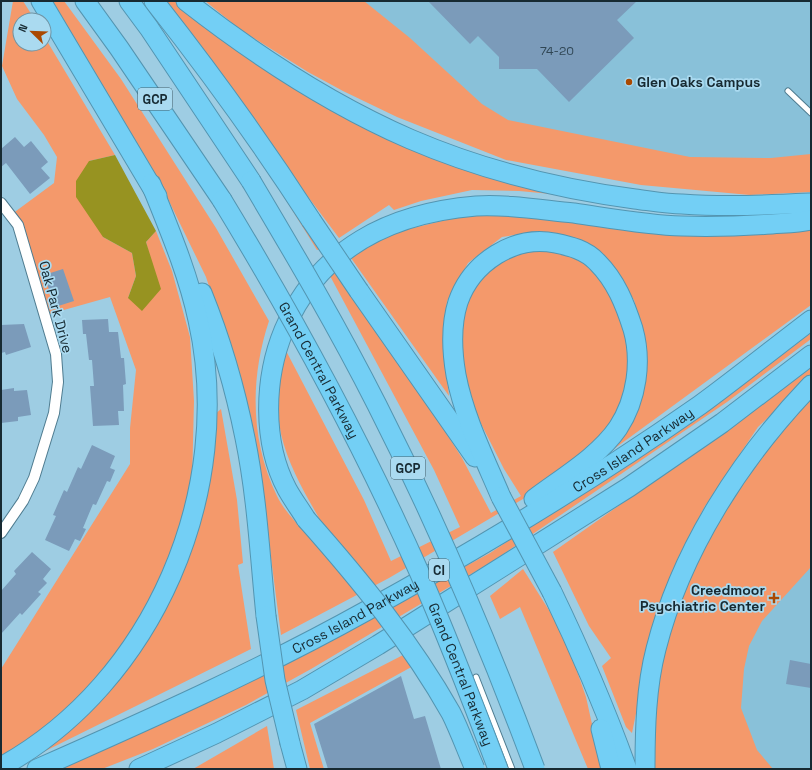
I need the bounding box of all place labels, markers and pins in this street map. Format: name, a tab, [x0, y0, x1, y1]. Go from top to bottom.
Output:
place label: Glen Oaks Campus	[637, 73, 760, 91]
marker: Glen Oaks Campus	[624, 77, 634, 87]
place label: Creedmoor Psychiatric Center	[640, 581, 765, 615]
marker: Creedmoor Psychiatric Center	[768, 592, 780, 604]

